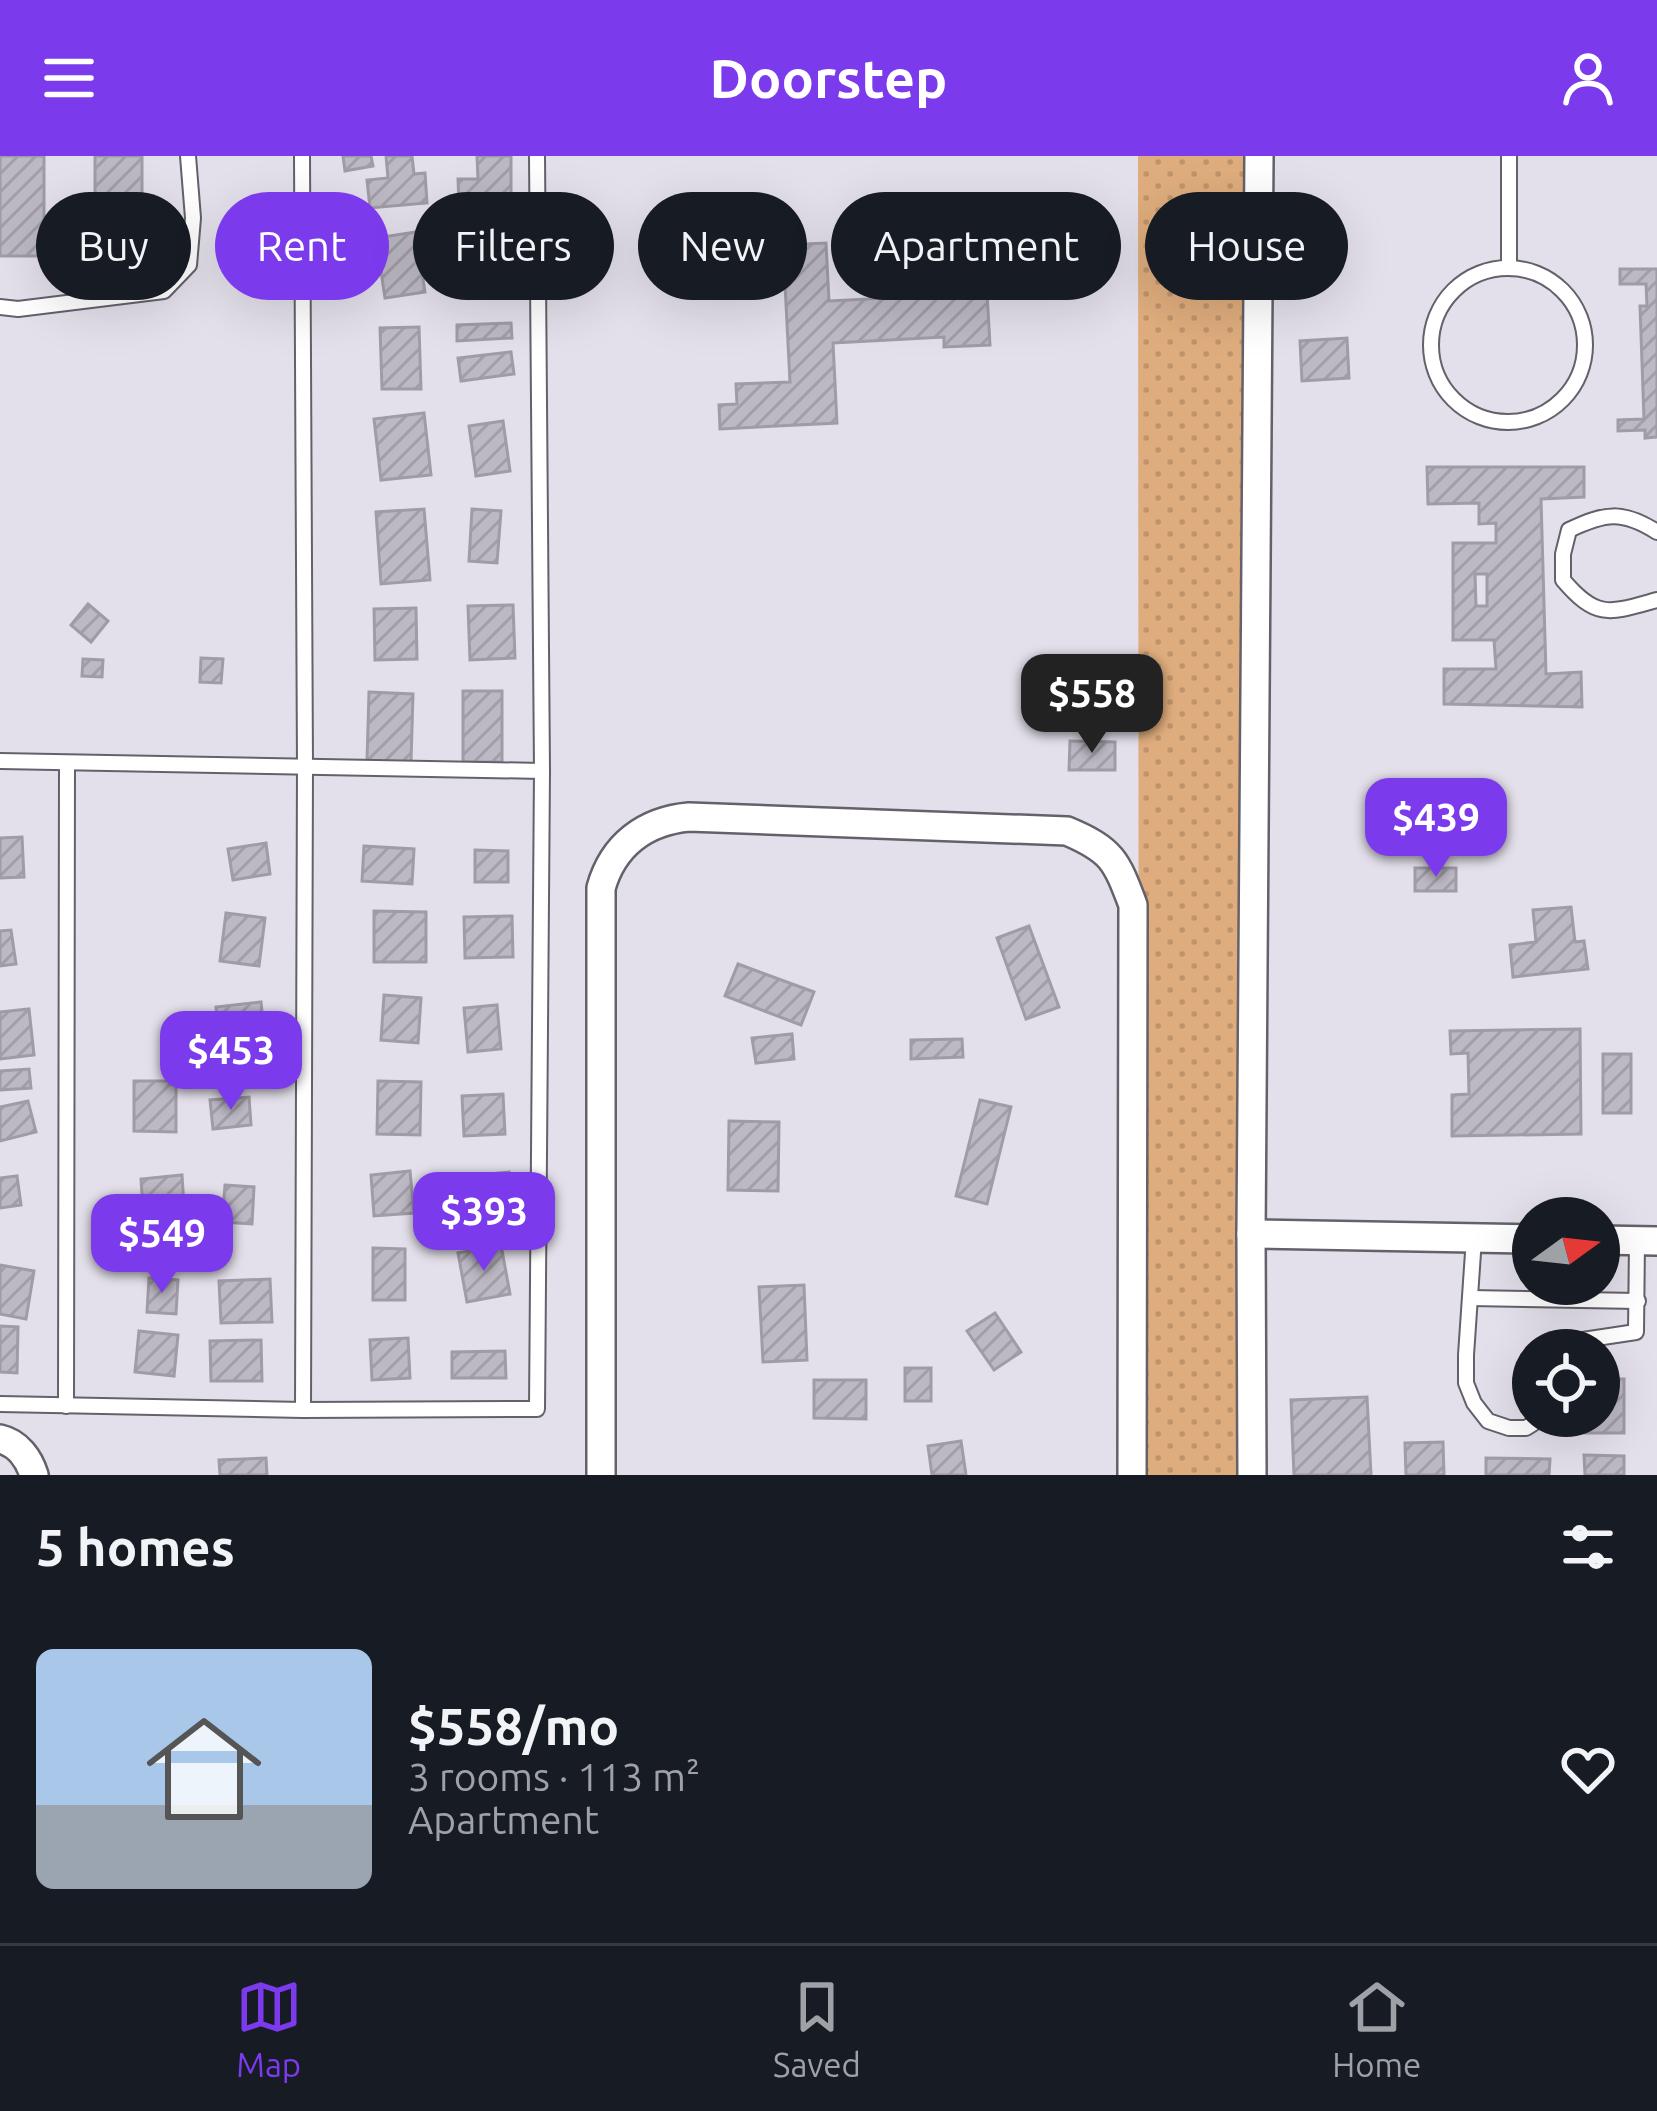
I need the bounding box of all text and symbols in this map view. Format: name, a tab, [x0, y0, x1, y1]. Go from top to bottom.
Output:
icon: menu	[36, 45, 102, 111]
icon: person	[1555, 45, 1621, 111]
text: Doorstep	[710, 48, 947, 108]
chip: Buy	[36, 192, 191, 300]
chip: Rent	[215, 192, 389, 300]
chip: Filters	[413, 192, 614, 300]
chip: New	[638, 192, 807, 300]
chip: Apartment	[831, 192, 1121, 300]
chip: House	[1145, 192, 1348, 300]
pin: $558	[1021, 654, 1163, 756]
text: $558	[1048, 671, 1136, 714]
pin: $439	[1365, 778, 1507, 880]
text: $439	[1392, 795, 1480, 838]
pin: $453	[160, 1011, 302, 1113]
text: $453	[187, 1028, 275, 1071]
pin: $393	[413, 1172, 555, 1274]
text: $393	[440, 1189, 528, 1232]
pin: $549	[91, 1194, 233, 1296]
north arrow	[1512, 1197, 1620, 1305]
map controls	[1512, 1197, 1620, 1437]
text: $549	[118, 1211, 206, 1254]
button: locate	[1512, 1329, 1620, 1437]
icon: filters	[1555, 1514, 1621, 1580]
text: 5 homes	[36, 1518, 235, 1576]
icon: home	[132, 1697, 276, 1841]
text: $558/mo	[408, 1697, 619, 1755]
icon: heart	[1555, 1736, 1621, 1802]
text: 3 rooms · 113 m²	[408, 1755, 700, 1798]
text: Apartment	[408, 1798, 599, 1841]
tab: Map	[236, 1974, 302, 2083]
tab: Saved	[773, 1974, 861, 2083]
tab: Home	[1332, 1974, 1421, 2083]

